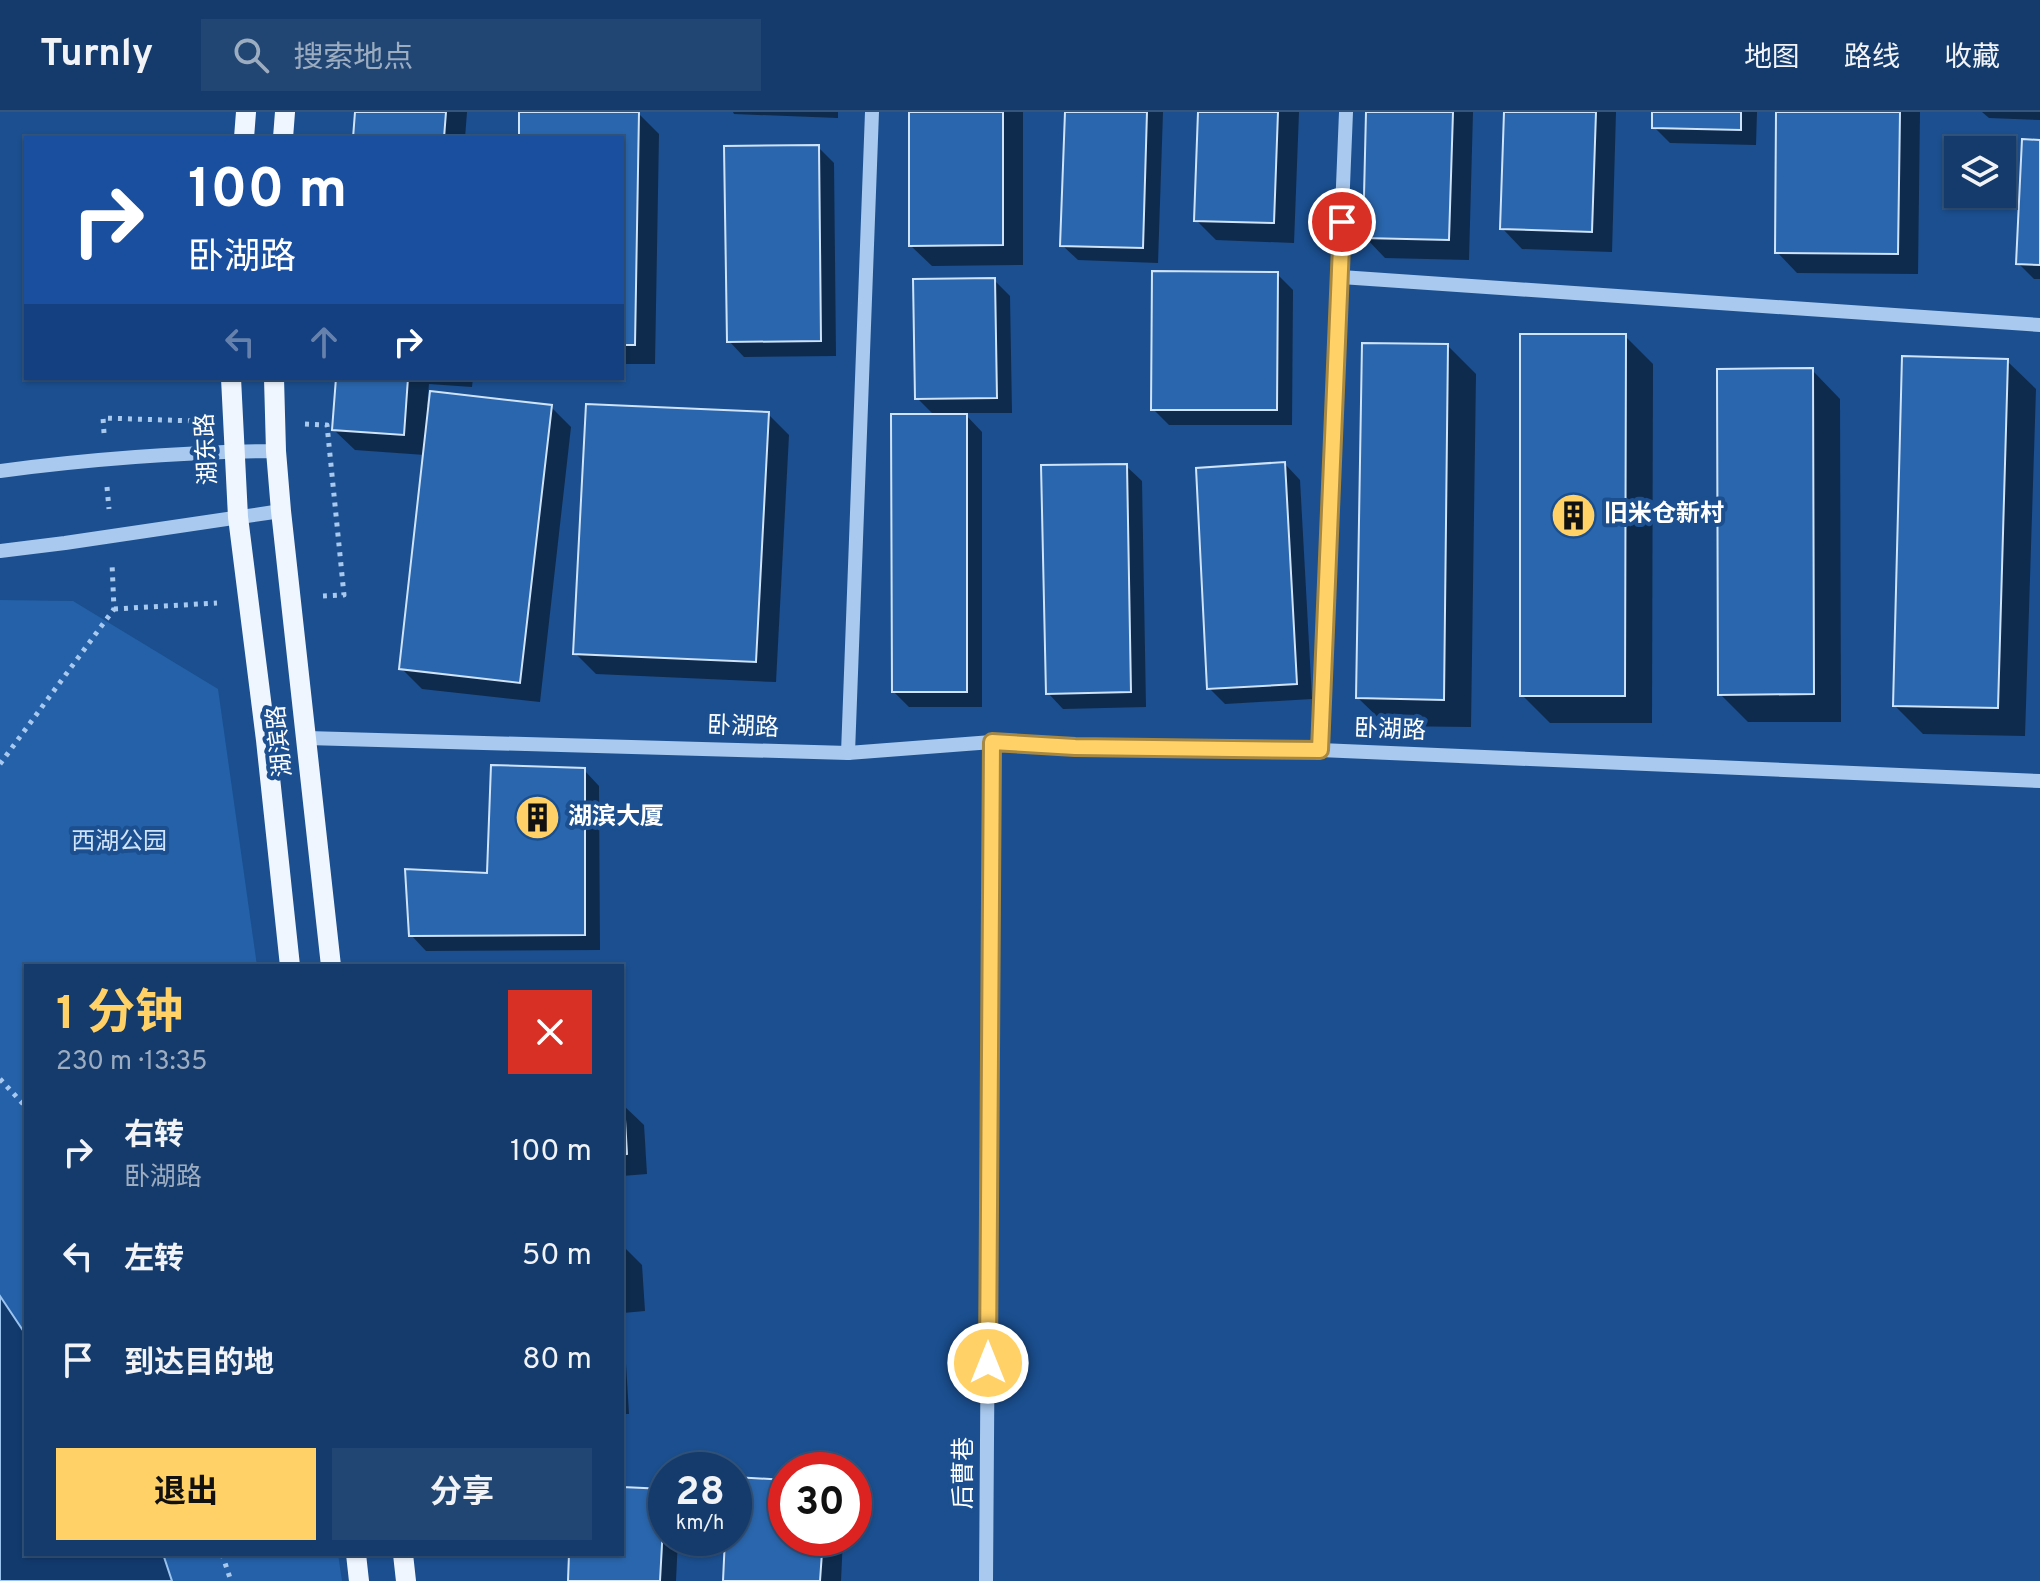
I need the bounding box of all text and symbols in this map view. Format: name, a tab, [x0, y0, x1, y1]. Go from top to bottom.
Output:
search box	[201, 19, 761, 91]
text: Turnly	[40, 31, 153, 80]
icon: search	[229, 33, 273, 77]
text: 搜索地点	[293, 41, 413, 78]
text: 地图	[1744, 41, 1800, 77]
text: 路线	[1844, 41, 1900, 77]
text: 收藏	[1944, 41, 2000, 77]
map controls	[1944, 136, 2016, 208]
button: layers	[1944, 136, 2016, 208]
text: 100 m	[188, 157, 347, 227]
icon: right	[56, 168, 160, 272]
pin	[1308, 188, 1376, 256]
icon: arrive	[1320, 200, 1364, 244]
text: 卧湖路	[188, 236, 296, 282]
icon: left	[218, 320, 262, 364]
icon: ahead	[302, 320, 346, 364]
icon: right	[386, 320, 430, 364]
street label: 湖东路	[191, 412, 225, 486]
building icon: 旧米仓新村	[1549, 491, 1597, 539]
place label: 旧米仓新村	[1604, 500, 1724, 530]
street label: 湖滨路	[262, 704, 300, 778]
street label: 卧湖路	[706, 712, 780, 744]
street label: 卧湖路	[1353, 715, 1427, 747]
building icon: 湖滨大厦	[513, 794, 561, 842]
place label: 湖滨大厦	[568, 803, 664, 833]
park label: 西湖公园	[71, 828, 167, 858]
text: 1 分钟	[56, 986, 183, 1046]
button: close	[508, 990, 592, 1074]
text: 230 m · 13:35	[56, 1046, 207, 1079]
text: 右转	[124, 1118, 184, 1155]
icon: right	[56, 1130, 100, 1174]
text: 100 m	[510, 1134, 592, 1171]
text: 卧湖路	[124, 1162, 202, 1195]
icon: left	[56, 1234, 100, 1278]
text: 50 m	[522, 1238, 592, 1275]
text: 左转	[124, 1242, 184, 1279]
position arrow	[946, 1321, 1030, 1405]
icon: arrive	[56, 1338, 100, 1382]
text: 80 m	[522, 1342, 592, 1379]
text: 到达目的地	[124, 1346, 274, 1383]
street label: 后曹巷	[950, 1437, 980, 1509]
button: 退出	[56, 1448, 316, 1540]
button: 分享	[332, 1448, 592, 1540]
speed limit sign: 30	[768, 1452, 872, 1556]
text: 28	[675, 1469, 725, 1519]
text: km/h	[676, 1511, 724, 1537]

